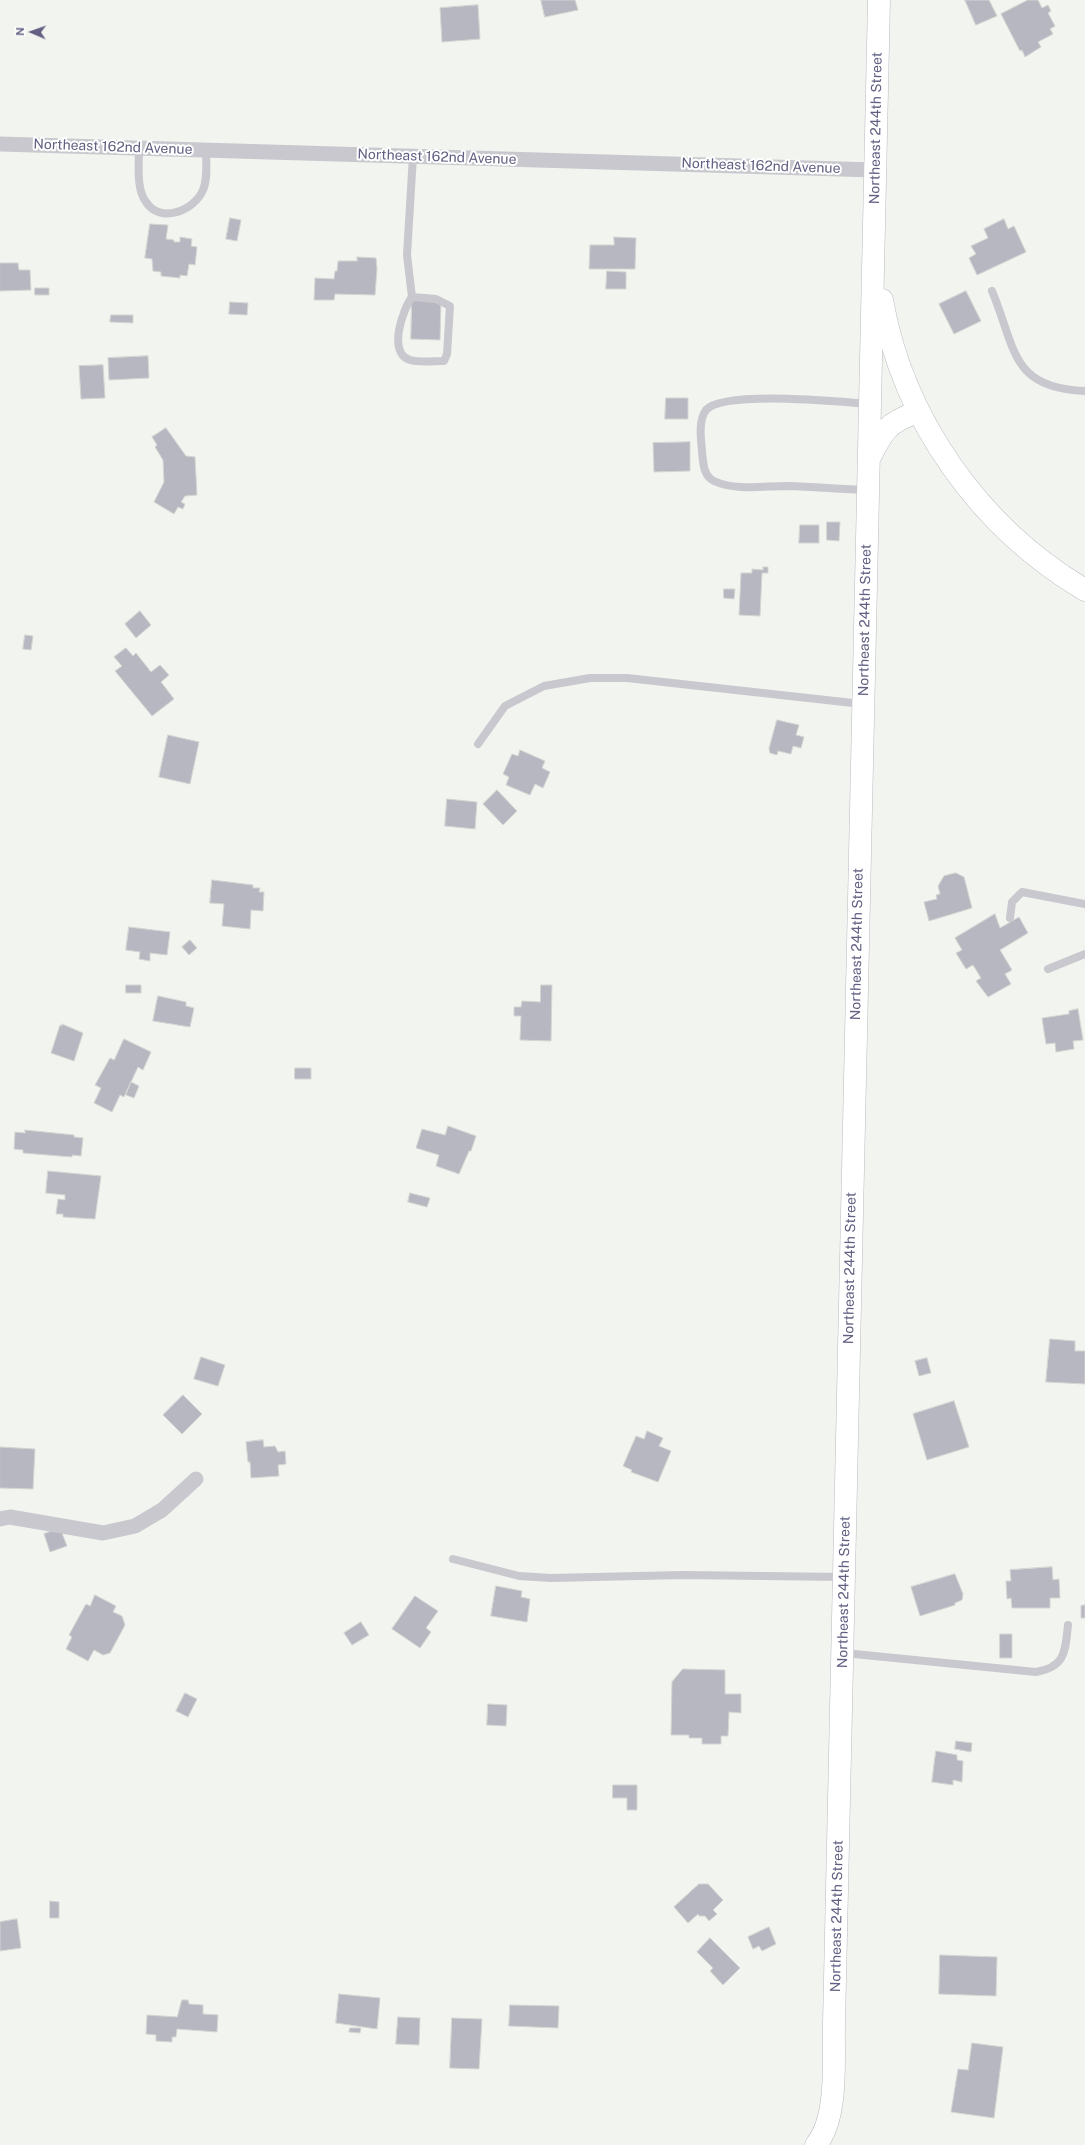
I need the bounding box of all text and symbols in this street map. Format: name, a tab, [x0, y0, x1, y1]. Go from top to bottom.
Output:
north arrow	[12, 12, 52, 52]
text: N	[14, 27, 26, 36]
street label: Northeast 244th Street	[866, 52, 886, 204]
street label: Northeast 162nd Avenue	[33, 136, 193, 158]
street label: Northeast 162nd Avenue	[357, 146, 517, 168]
street label: Northeast 162nd Avenue	[681, 155, 841, 177]
street label: Northeast 244th Street	[855, 544, 875, 696]
street label: Northeast 244th Street	[847, 868, 867, 1020]
street label: Northeast 244th Street	[840, 1192, 860, 1344]
street label: Northeast 244th Street	[834, 1516, 854, 1668]
street label: Northeast 244th Street	[827, 1840, 847, 1992]

